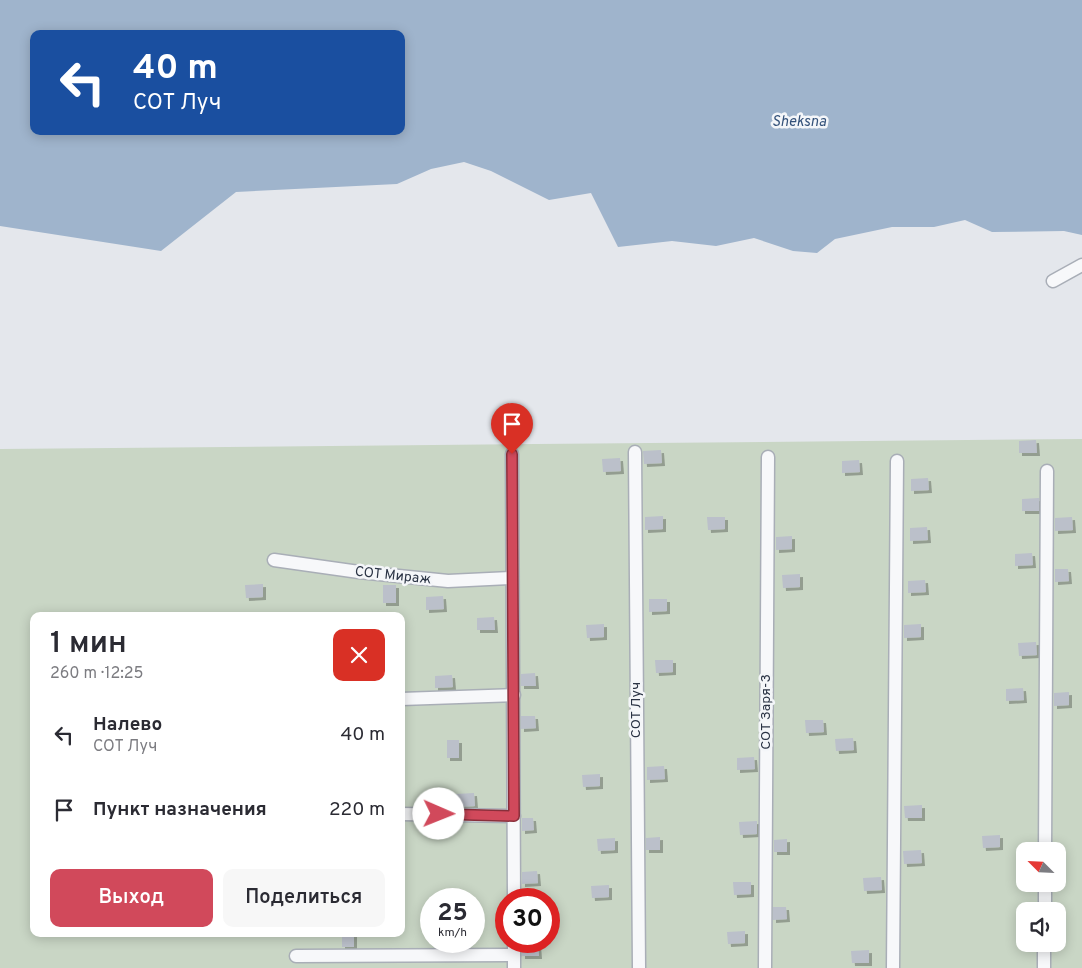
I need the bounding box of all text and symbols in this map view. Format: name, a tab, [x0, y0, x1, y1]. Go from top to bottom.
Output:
text: 40 m	[133, 47, 218, 91]
icon: left	[50, 50, 115, 115]
text: СОТ Луч	[133, 90, 221, 117]
water label: Sheksna	[772, 113, 826, 132]
pin	[491, 403, 533, 454]
icon: arrive	[498, 410, 526, 438]
street label: СОТ Мираж	[354, 564, 432, 588]
text: 1 мин	[50, 626, 127, 663]
button: close	[333, 629, 385, 681]
text: 260 m · 12:25	[50, 664, 144, 684]
street label: СОТ Заря-3	[758, 674, 775, 750]
street label: СОТ Луч	[628, 682, 645, 738]
text: Налево	[93, 713, 162, 737]
icon: left	[50, 721, 78, 749]
text: 40 m	[340, 723, 385, 747]
text: СОТ Луч	[93, 737, 157, 757]
position arrow	[412, 787, 464, 839]
icon: arrive	[50, 796, 78, 824]
text: Пункт назначения	[93, 798, 267, 822]
text: 220 m	[329, 798, 385, 822]
north arrow	[1016, 842, 1066, 892]
map controls	[1016, 842, 1066, 952]
button: Выход	[50, 869, 213, 927]
button: Поделиться	[223, 869, 385, 927]
speed limit sign: 30	[495, 888, 560, 953]
text: 25	[437, 898, 468, 930]
button: sound	[1016, 902, 1066, 952]
text: km/h	[438, 925, 467, 941]

